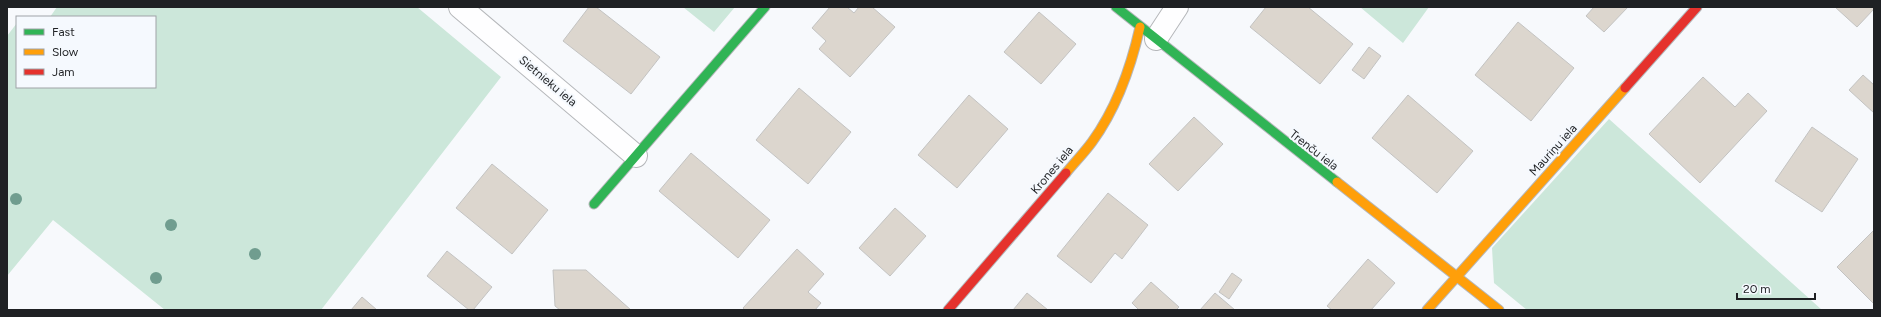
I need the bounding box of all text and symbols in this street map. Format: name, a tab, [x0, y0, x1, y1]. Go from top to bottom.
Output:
legend	[16, 16, 156, 88]
text: Fast	[52, 25, 75, 39]
text: Slow	[52, 45, 79, 59]
street label: Sietnieku iela	[516, 53, 580, 109]
text: Jam	[52, 65, 75, 79]
street label: Mauriņu iela	[1526, 121, 1580, 179]
street label: Trenču iela	[1287, 127, 1341, 173]
street label: Krones iela	[1028, 143, 1076, 197]
scale bar	[1737, 275, 1815, 301]
text: 20 m	[1743, 282, 1771, 296]

